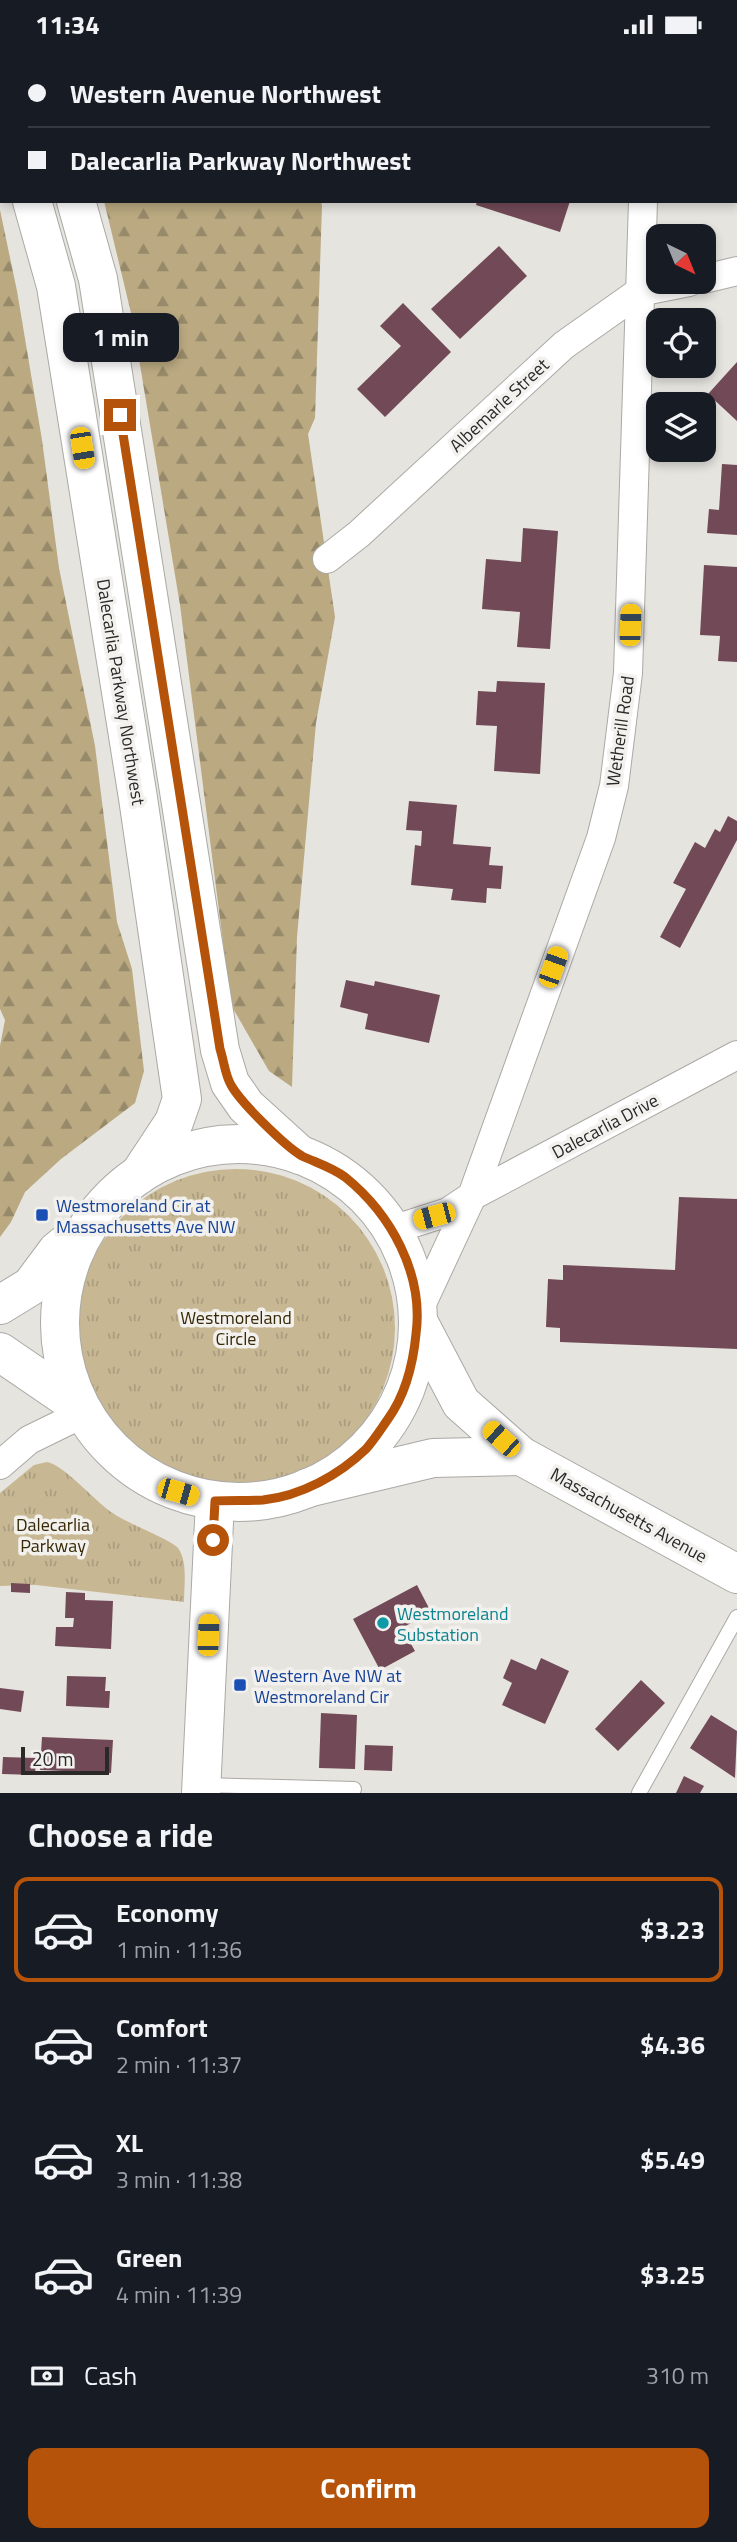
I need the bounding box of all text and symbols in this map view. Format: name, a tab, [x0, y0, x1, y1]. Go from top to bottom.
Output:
text: 11:34	[35, 5, 100, 44]
text: Western Avenue Northwest	[70, 74, 381, 113]
text: Dalecarlia Parkway Northwest	[70, 141, 411, 180]
north arrow	[646, 224, 716, 294]
map controls	[646, 224, 716, 462]
button: locate	[646, 308, 716, 378]
callout: 1 min	[62, 313, 178, 363]
text: 1 min	[93, 320, 149, 355]
street label: Albemarle Street	[443, 351, 555, 458]
button: layers	[646, 392, 716, 462]
route end	[104, 399, 136, 431]
car	[69, 426, 96, 470]
street label: Dalecarlia Parkway Northwest	[90, 577, 152, 808]
car	[619, 604, 642, 646]
street label: Wetherill Road	[599, 674, 641, 788]
car	[536, 944, 571, 990]
street label: Dalecarlia Drive	[547, 1087, 663, 1165]
place label: Westmoreland Cir at Massachusetts Ave NW	[56, 1192, 235, 1240]
car	[411, 1200, 458, 1232]
marker: Westmoreland Cir at Massachusetts Ave NW	[34, 1207, 50, 1223]
park label: Westmoreland Circle	[180, 1304, 292, 1352]
car	[479, 1417, 524, 1461]
street label: Massachusetts Avenue	[546, 1461, 712, 1569]
car	[155, 1476, 202, 1508]
park label: Dalecarlia Parkway	[16, 1511, 90, 1559]
route start	[197, 1524, 229, 1556]
place label: Westmoreland Substation	[397, 1600, 508, 1648]
car	[197, 1614, 220, 1656]
marker: Westmoreland Substation	[375, 1615, 391, 1631]
place label: Western Ave NW at Westmoreland Cir	[254, 1662, 402, 1710]
marker: Western Ave NW at Westmoreland Cir	[232, 1677, 248, 1693]
scale bar	[21, 1744, 108, 1776]
text: 20 m	[32, 1744, 73, 1773]
text: Choose a ride	[28, 1811, 213, 1859]
text: Economy	[116, 1893, 218, 1932]
icon: car	[32, 1898, 95, 1961]
text: $3.23	[640, 1910, 705, 1949]
text: 1 min · 11:36	[116, 1932, 242, 1967]
text: Comfort	[116, 2008, 208, 2047]
icon: car	[32, 2013, 95, 2076]
text: $4.36	[640, 2025, 705, 2064]
text: 2 min · 11:37	[116, 2047, 242, 2082]
text: XL	[116, 2123, 143, 2162]
icon: car	[32, 2128, 95, 2191]
text: $5.49	[640, 2140, 705, 2179]
text: 3 min · 11:38	[116, 2162, 242, 2197]
text: Green	[116, 2238, 182, 2277]
icon: car	[32, 2243, 95, 2306]
text: $3.25	[640, 2255, 705, 2294]
text: 4 min · 11:39	[116, 2277, 242, 2312]
text: Cash	[84, 2356, 137, 2395]
icon: cash	[28, 2357, 66, 2395]
text: 310 m	[646, 2358, 709, 2393]
button: Confirm	[28, 2448, 709, 2528]

